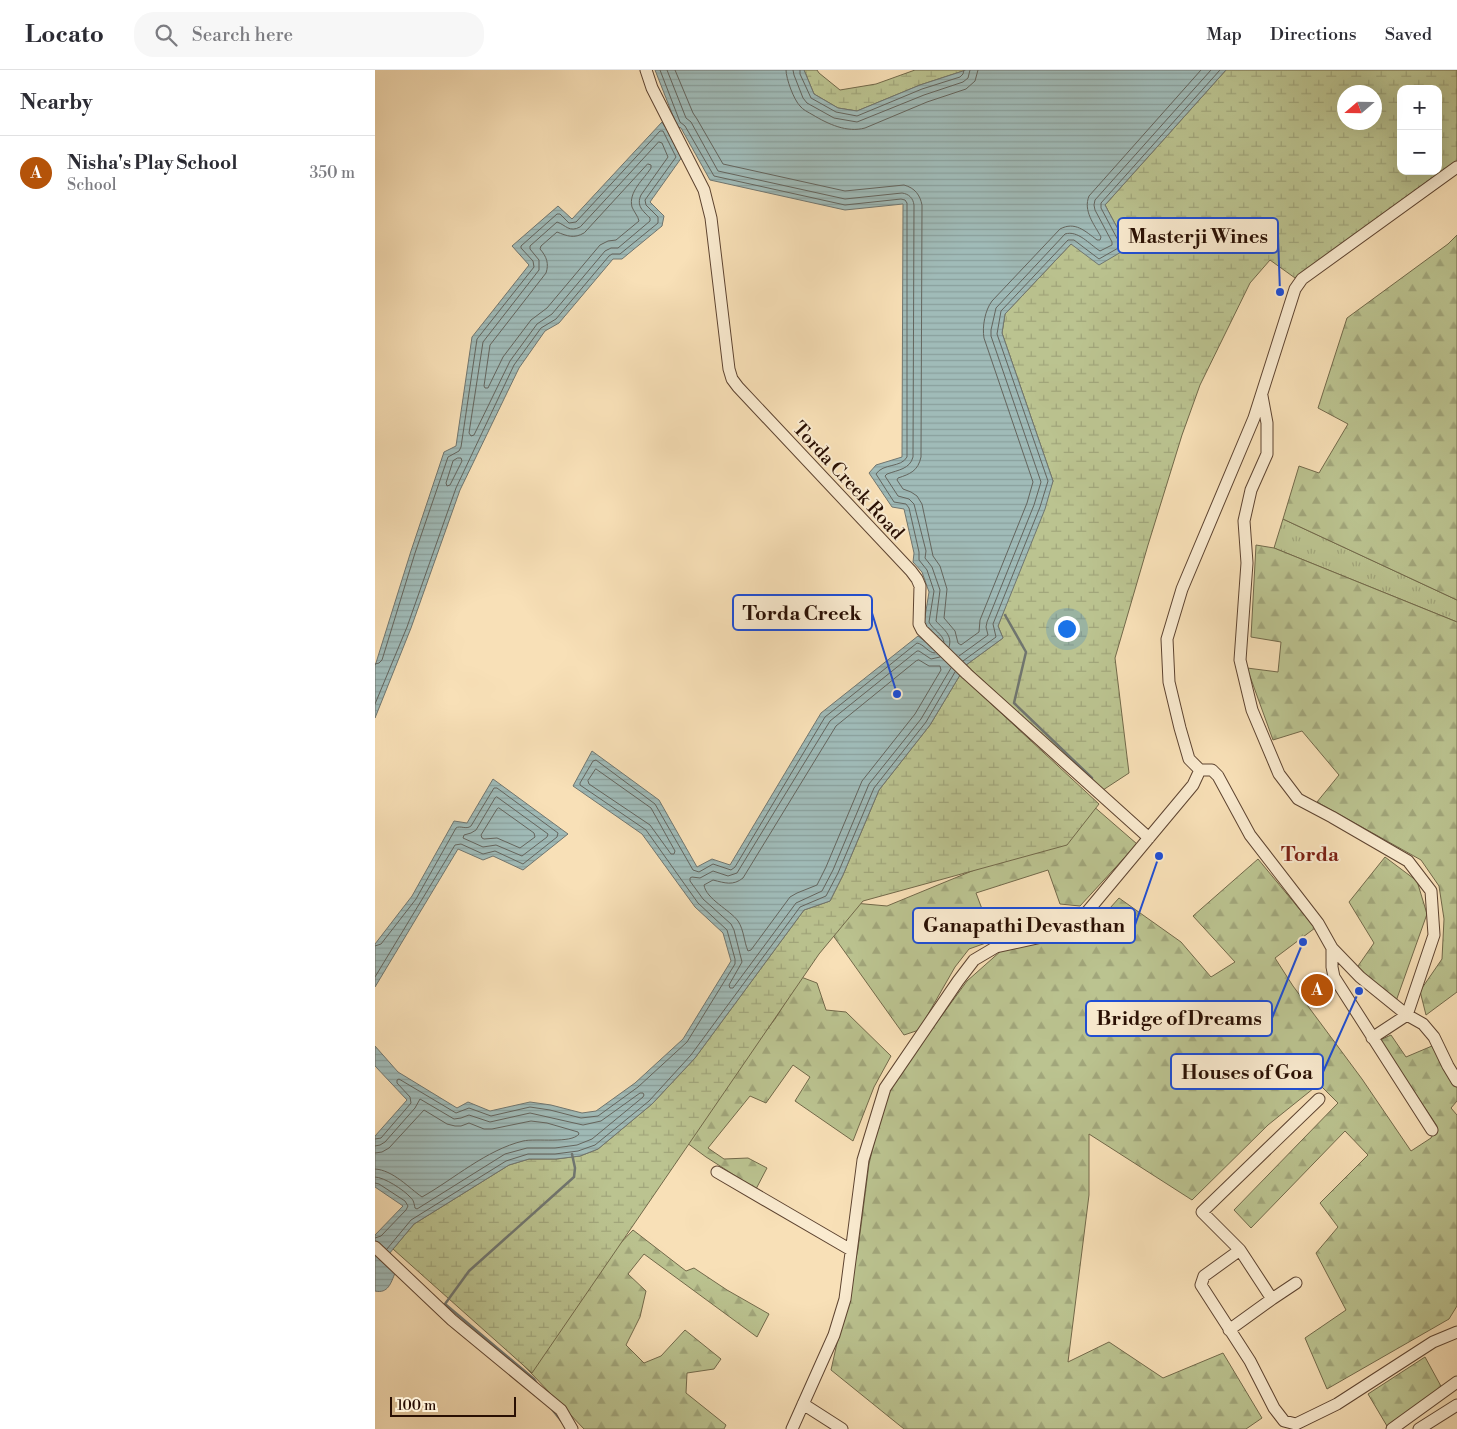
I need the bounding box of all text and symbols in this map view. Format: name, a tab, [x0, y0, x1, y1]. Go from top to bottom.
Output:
search box	[134, 12, 484, 57]
text: Locato	[25, 20, 104, 50]
icon: search	[152, 21, 180, 49]
text: Search here	[192, 23, 293, 47]
text: Map	[1206, 23, 1242, 46]
text: Directions	[1270, 23, 1357, 46]
text: Saved	[1385, 23, 1432, 46]
north arrow	[1337, 85, 1382, 130]
map controls	[1397, 85, 1442, 175]
button: +	[1397, 85, 1442, 130]
text: Nearby	[20, 90, 93, 116]
button: −	[1397, 130, 1442, 175]
text: Nisha's Play School	[67, 151, 237, 175]
text: A	[30, 163, 42, 183]
text: 350 m	[309, 163, 355, 183]
text: School	[67, 175, 116, 195]
callout: Masterji Wines	[1118, 218, 1278, 253]
text: Masterji Wines	[1128, 225, 1268, 250]
street label: Torda Creek Road	[787, 417, 909, 545]
callout: Torda Creek	[733, 595, 872, 630]
text: Torda Creek	[742, 602, 862, 627]
your location	[1054, 616, 1080, 642]
district label: Torda	[1281, 843, 1339, 868]
callout: Ganapathi Devasthan	[913, 908, 1135, 943]
text: Ganapathi Devasthan	[923, 914, 1126, 939]
pin: A	[1301, 971, 1333, 1009]
callout: Bridge of Dreams	[1086, 1001, 1272, 1036]
text: Bridge of Dreams	[1096, 1007, 1262, 1032]
callout: Houses of Goa	[1171, 1054, 1323, 1089]
text: Houses of Goa	[1181, 1061, 1313, 1086]
scale bar	[390, 1394, 516, 1417]
text: 100 m	[397, 1397, 436, 1415]

